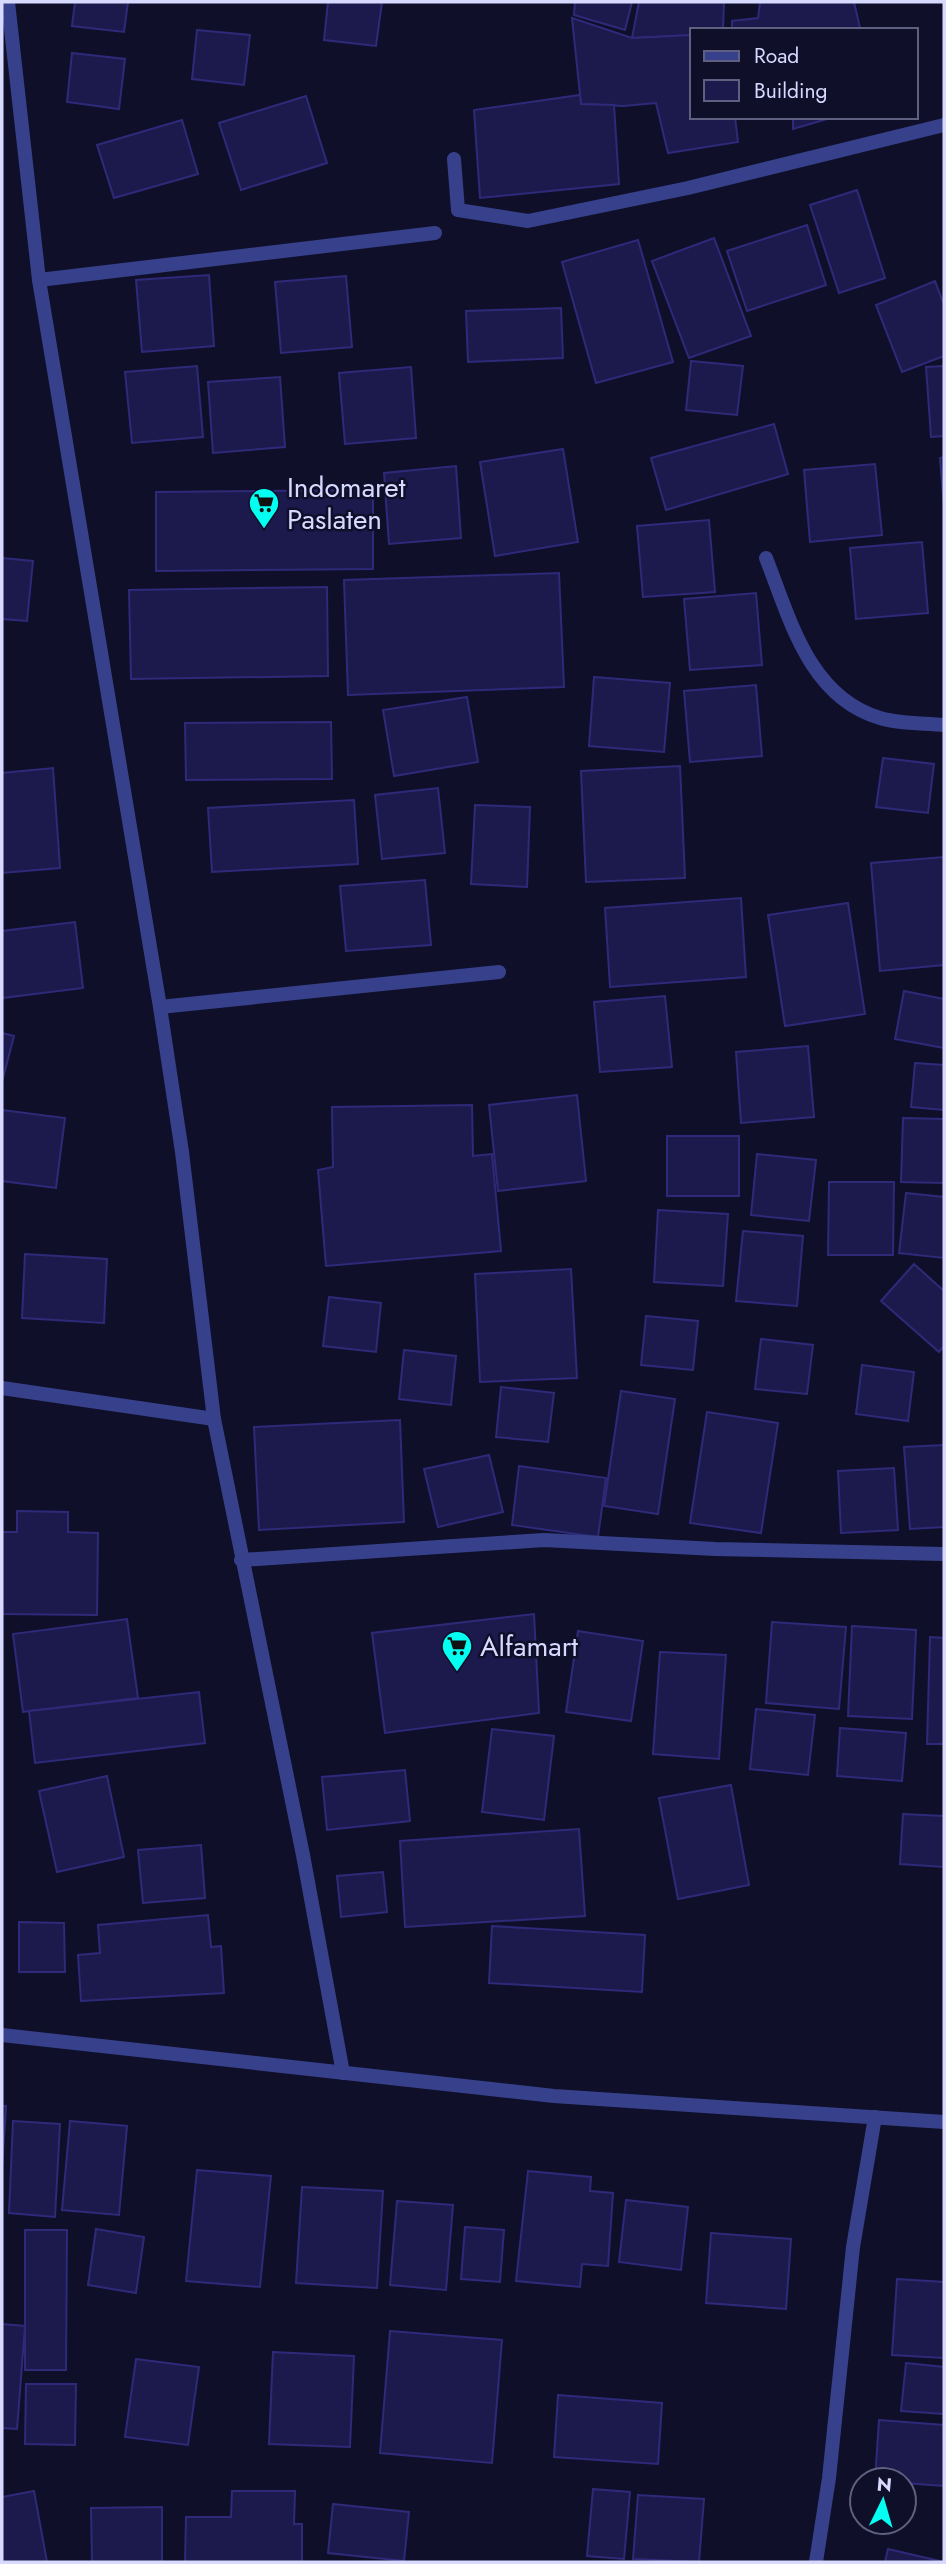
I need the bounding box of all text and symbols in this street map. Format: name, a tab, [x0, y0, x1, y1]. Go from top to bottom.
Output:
legend	[690, 28, 918, 119]
text: Road	[754, 41, 799, 71]
text: Building	[754, 76, 827, 106]
place label: Indomaret Paslaten	[287, 467, 406, 540]
supermarket icon: Indomaret Paslaten	[247, 486, 281, 530]
place label: Alfamart	[480, 1626, 578, 1667]
supermarket icon: Alfamart	[440, 1629, 474, 1673]
north arrow	[848, 2466, 918, 2536]
text: N	[876, 2470, 893, 2499]

